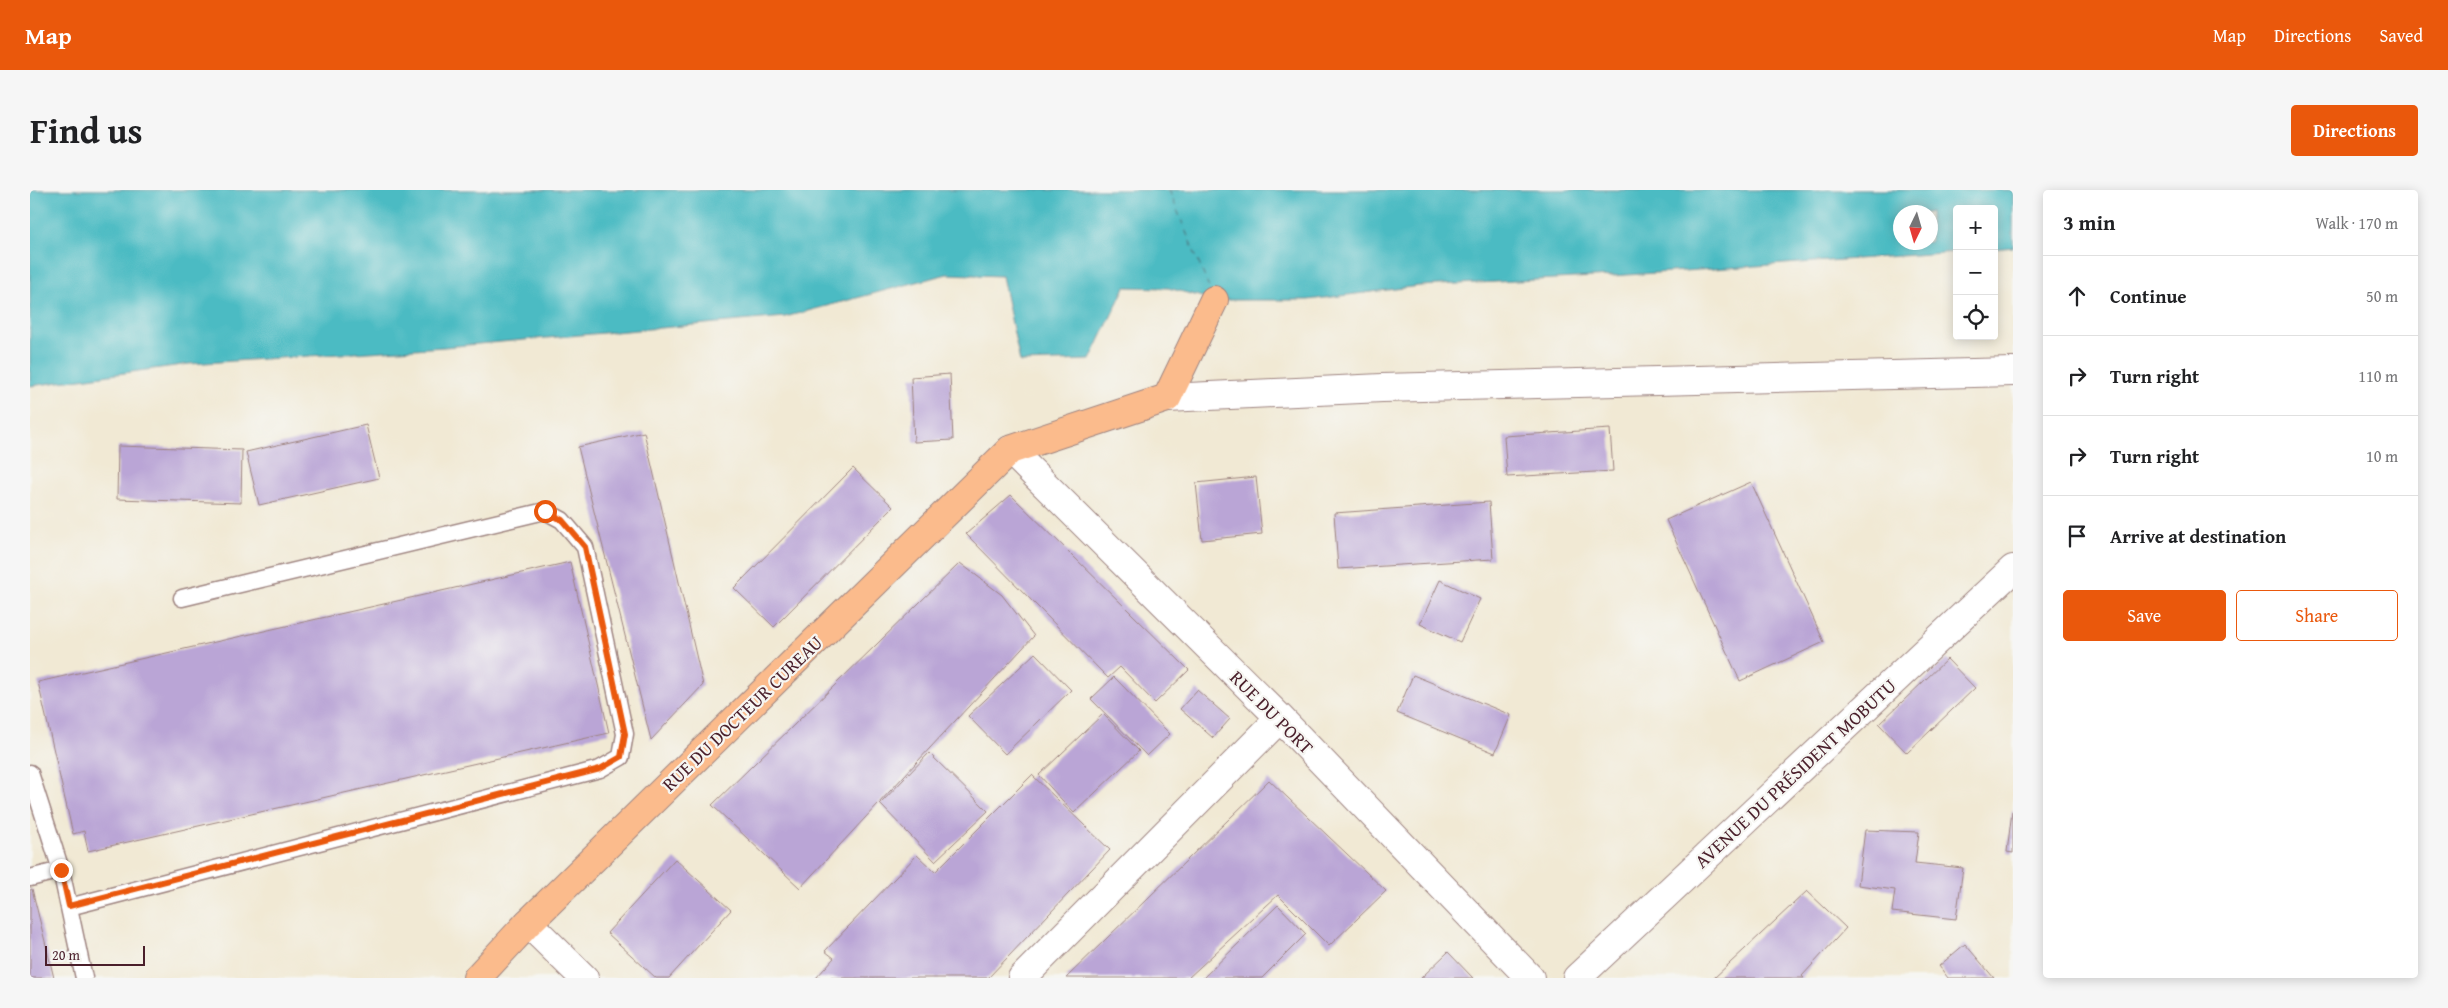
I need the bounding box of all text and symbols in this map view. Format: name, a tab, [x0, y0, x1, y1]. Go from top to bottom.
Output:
text: Map	[25, 18, 72, 53]
text: Map	[2213, 22, 2246, 49]
text: Directions	[2274, 22, 2351, 49]
text: Saved	[2379, 22, 2423, 49]
text: Find us	[30, 105, 143, 156]
button: Directions	[2291, 105, 2418, 156]
north arrow	[1893, 205, 1938, 250]
map controls	[1953, 205, 1998, 340]
button: +	[1953, 205, 1998, 250]
text: 3 min	[2063, 207, 2115, 238]
text: Walk · 170 m	[2315, 211, 2398, 235]
button: −	[1953, 250, 1998, 295]
icon: ahead	[2063, 282, 2091, 310]
text: Continue	[2110, 282, 2187, 310]
text: 50 m	[2366, 284, 2398, 308]
button: locate	[1953, 295, 1998, 340]
icon: right	[2063, 362, 2091, 390]
text: Turn right	[2110, 362, 2199, 390]
text: 110 m	[2358, 364, 2398, 388]
icon: right	[2063, 442, 2091, 470]
text: Turn right	[2110, 442, 2199, 470]
text: 10 m	[2366, 444, 2398, 468]
route start	[534, 500, 557, 523]
icon: arrive	[2063, 522, 2091, 550]
text: Arrive at destination	[2110, 522, 2286, 550]
button: Save	[2063, 590, 2226, 641]
button: Share	[2236, 590, 2398, 641]
street label: RUE DU DOCTEUR CUREAU	[655, 629, 829, 797]
street label: RUE DU PORT	[1224, 664, 1320, 760]
street label: AVENUE DU PRÉSIDENT MOBUTU	[1688, 672, 1902, 874]
route end	[50, 859, 73, 882]
scale bar	[45, 943, 145, 966]
text: 20 m	[52, 945, 80, 965]

